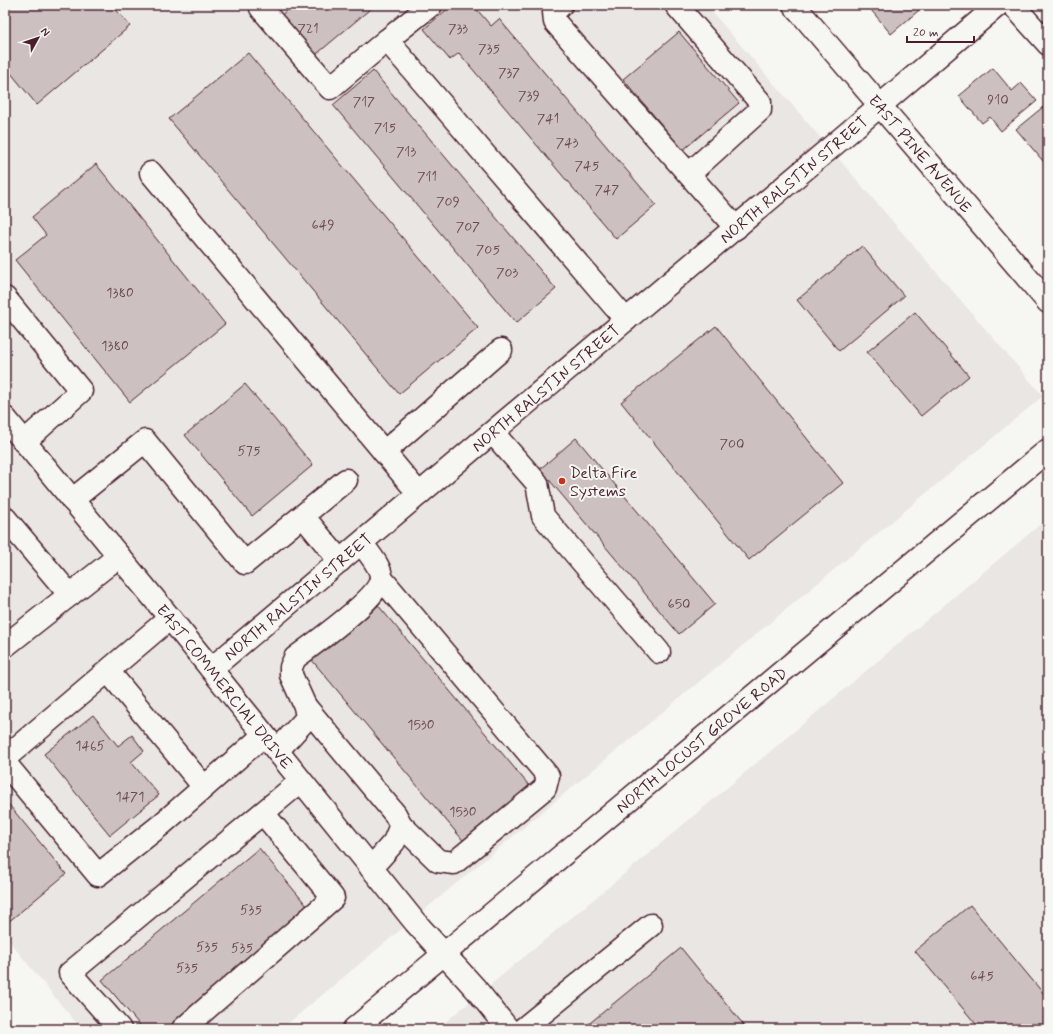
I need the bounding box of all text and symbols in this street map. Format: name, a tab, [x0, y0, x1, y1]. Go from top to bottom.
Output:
north arrow	[18, 18, 58, 58]
scale bar	[907, 18, 974, 44]
house number: 721	[297, 20, 319, 38]
house number: 733	[448, 20, 468, 38]
text: N	[37, 25, 53, 40]
text: 20 m	[913, 25, 939, 41]
house number: 735	[478, 40, 500, 58]
house number: 737	[498, 64, 520, 82]
house number: 739	[518, 87, 540, 105]
street label: EAST PINE AVENUE	[863, 91, 976, 218]
house number: 910	[987, 91, 1009, 109]
house number: 717	[353, 93, 375, 111]
house number: 741	[537, 110, 559, 128]
street label: NORTH RALSTIN STREET	[716, 112, 873, 249]
house number: 715	[374, 119, 396, 137]
house number: 743	[556, 134, 579, 152]
house number: 713	[396, 143, 416, 161]
house number: 745	[575, 157, 600, 175]
house number: 711	[417, 168, 437, 186]
house number: 747	[595, 181, 620, 199]
house number: 709	[436, 193, 460, 211]
house number: 649	[311, 216, 335, 234]
house number: 707	[456, 218, 480, 236]
house number: 705	[476, 241, 500, 259]
house number: 703	[496, 264, 518, 282]
house number: 1380	[106, 284, 134, 302]
street label: NORTH RALSTIN STREET	[468, 320, 625, 457]
house number: 1380	[101, 337, 129, 355]
house number: 700	[720, 435, 744, 453]
house number: 575	[237, 442, 261, 460]
place label: Delta Fire Systems	[570, 463, 637, 502]
marker: Delta Fire Systems	[557, 476, 567, 486]
street label: NORTH RALSTIN STREET	[220, 529, 377, 666]
house number: 650	[667, 595, 691, 613]
street label: EAST COMMERCIAL DRIVE	[151, 601, 297, 774]
street label: NORTH LOCUST GROVE ROAD	[612, 663, 792, 818]
house number: 1530	[407, 716, 435, 734]
house number: 1465	[75, 737, 105, 755]
house number: 1471	[116, 788, 144, 806]
house number: 1530	[449, 803, 477, 821]
house number: 535	[240, 901, 262, 919]
house number: 535	[196, 938, 218, 956]
house number: 535	[231, 939, 253, 957]
house number: 535	[176, 959, 198, 977]
house number: 645	[970, 967, 994, 985]

